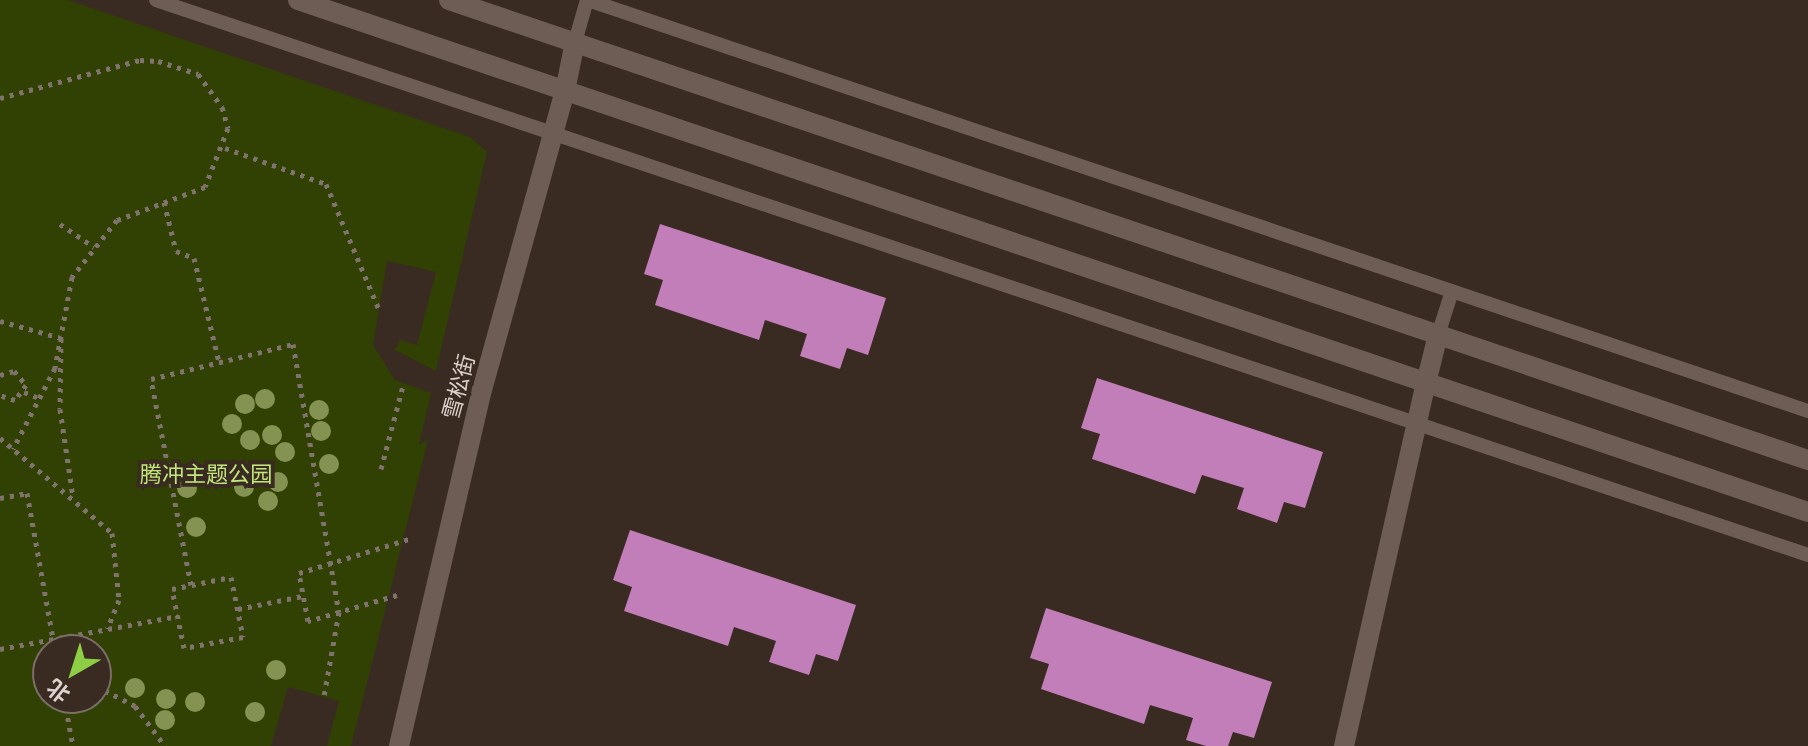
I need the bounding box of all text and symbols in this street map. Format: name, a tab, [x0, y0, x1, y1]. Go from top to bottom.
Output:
street label: 雪松街	[438, 352, 480, 422]
park label: 腾冲主题公园	[140, 462, 272, 488]
north arrow	[32, 634, 112, 714]
text: 北	[41, 673, 76, 709]

